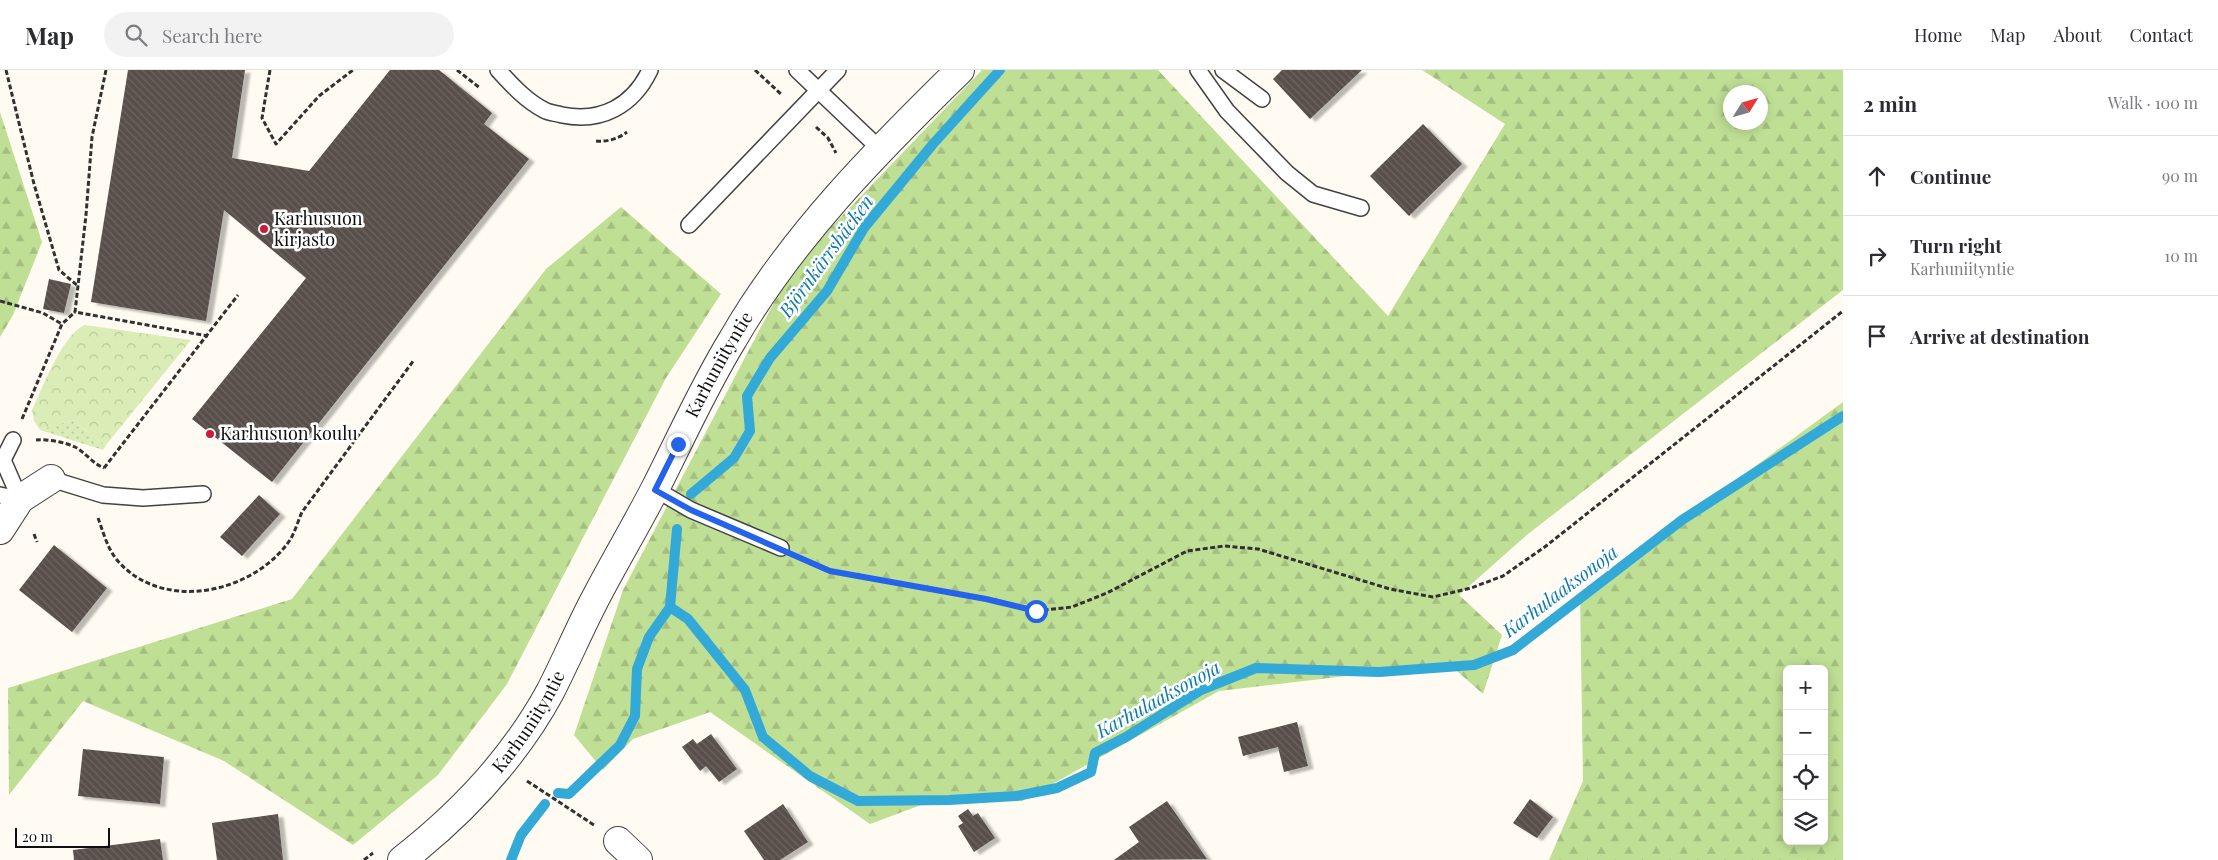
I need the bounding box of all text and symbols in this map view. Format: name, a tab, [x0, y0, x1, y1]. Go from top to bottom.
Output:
search box	[104, 12, 454, 57]
text: Map	[25, 19, 74, 51]
icon: search	[122, 21, 150, 49]
text: Search here	[162, 22, 262, 48]
text: Home	[1914, 23, 1962, 47]
text: Map	[1990, 23, 2025, 47]
text: About	[2053, 23, 2102, 47]
text: Contact	[2130, 23, 2193, 47]
north arrow	[1723, 85, 1768, 130]
text: 2 min	[1863, 89, 1917, 117]
text: Walk · 100 m	[2108, 92, 2198, 113]
icon: ahead	[1863, 162, 1891, 190]
text: Continue	[1910, 163, 1991, 189]
text: 90 m	[2162, 165, 2198, 186]
water label: Björnkärrsbäcken	[771, 189, 878, 323]
place label: Karhusuon kirjasto	[274, 206, 363, 251]
marker: Karhusuon kirjasto	[258, 223, 270, 235]
text: Turn right	[1910, 232, 2002, 258]
icon: right	[1863, 242, 1891, 270]
text: 10 m	[2164, 245, 2198, 266]
text: Karhuniityntie	[1910, 258, 2015, 279]
street label: Karhuniityntie	[679, 307, 758, 421]
icon: arrive	[1863, 322, 1891, 350]
text: Arrive at destination	[1910, 323, 2090, 349]
place label: Karhusuon koulu	[220, 421, 358, 445]
marker: Karhusuon koulu	[204, 428, 216, 440]
route end	[667, 433, 690, 456]
water label: Karhulaaksonoja	[1496, 538, 1623, 643]
route start	[1025, 600, 1048, 623]
water label: Karhulaaksonoja	[1090, 653, 1224, 744]
map controls	[1783, 665, 1828, 845]
button: +	[1783, 665, 1828, 710]
street label: Karhuniityntie	[486, 666, 570, 777]
button: −	[1783, 710, 1828, 755]
button: locate	[1783, 755, 1828, 800]
button: layers	[1783, 800, 1828, 845]
scale bar	[15, 825, 110, 848]
text: 20 m	[22, 827, 53, 846]

